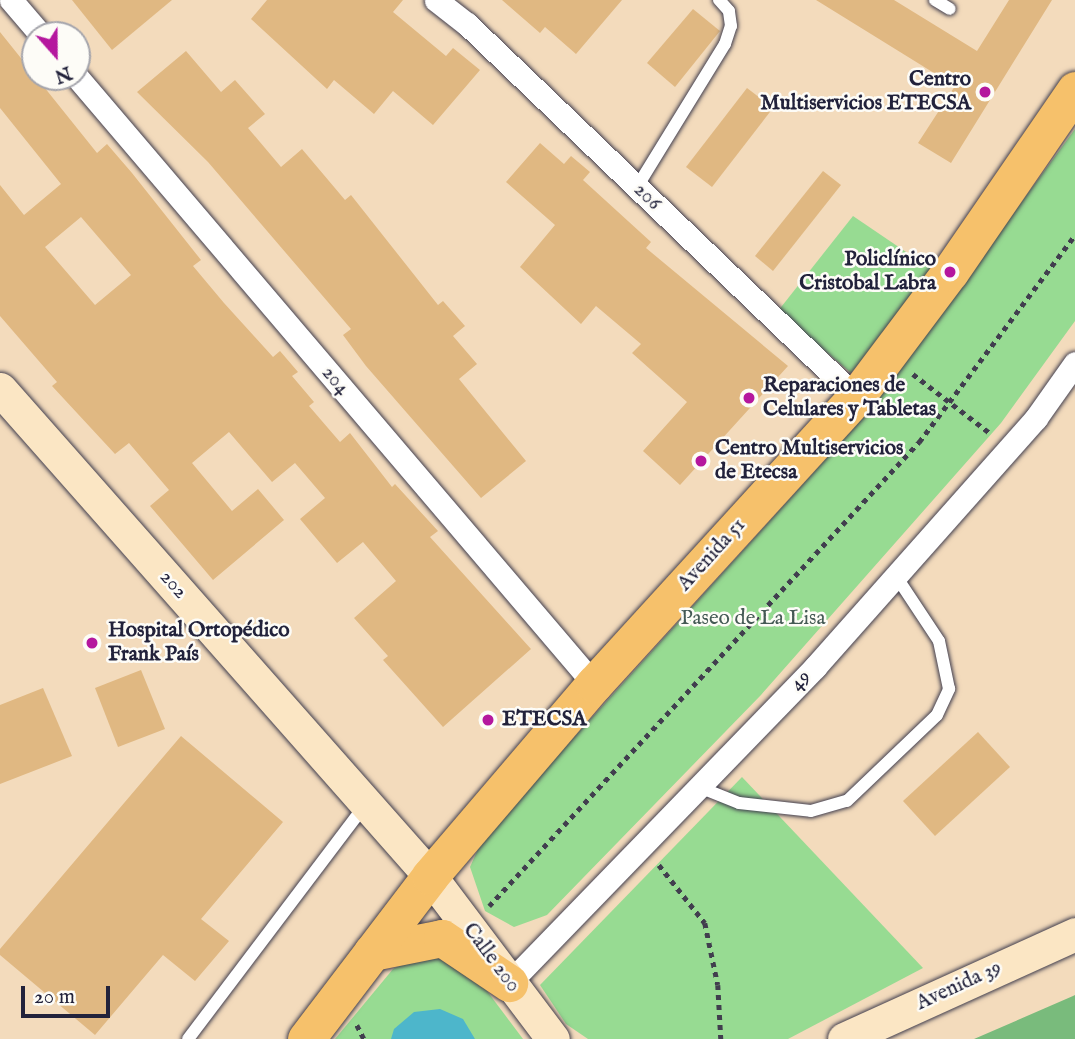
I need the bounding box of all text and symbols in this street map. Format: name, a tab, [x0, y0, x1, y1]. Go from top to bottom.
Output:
north arrow	[21, 21, 91, 91]
text: N	[51, 60, 75, 88]
place label: Centro Multiservicios ETECSA	[760, 67, 971, 117]
marker: Centro Multiservicios ETECSA	[977, 84, 993, 100]
street label: 206	[628, 178, 666, 216]
place label: Policlínico Cristobal Labra	[799, 247, 936, 297]
marker: Policlínico Cristobal Labra	[942, 264, 958, 280]
street label: 204	[316, 361, 354, 401]
place label: Reparaciones de Celulares y Tabletas	[763, 373, 936, 423]
marker: Reparaciones de Celulares y Tabletas	[741, 390, 757, 406]
place label: Centro Multiservicios de Etecsa	[715, 436, 903, 486]
marker: Centro Multiservicios de Etecsa	[693, 453, 709, 469]
street label: Avenida 51	[673, 513, 751, 597]
street label: 202	[154, 565, 192, 605]
park label: Paseo de La Lisa	[680, 606, 826, 632]
place label: Hospital Ortopédico Frank País	[108, 618, 290, 668]
marker: Hospital Ortopédico Frank País	[82, 633, 102, 653]
street label: 49	[785, 665, 817, 697]
place label: ETECSA	[502, 707, 586, 733]
marker: ETECSA	[480, 712, 496, 728]
street label: Calle 200	[457, 918, 525, 998]
street label: Avenida 39	[912, 955, 1006, 1017]
scale bar	[24, 972, 114, 1016]
text: 20 m	[34, 984, 75, 1011]

